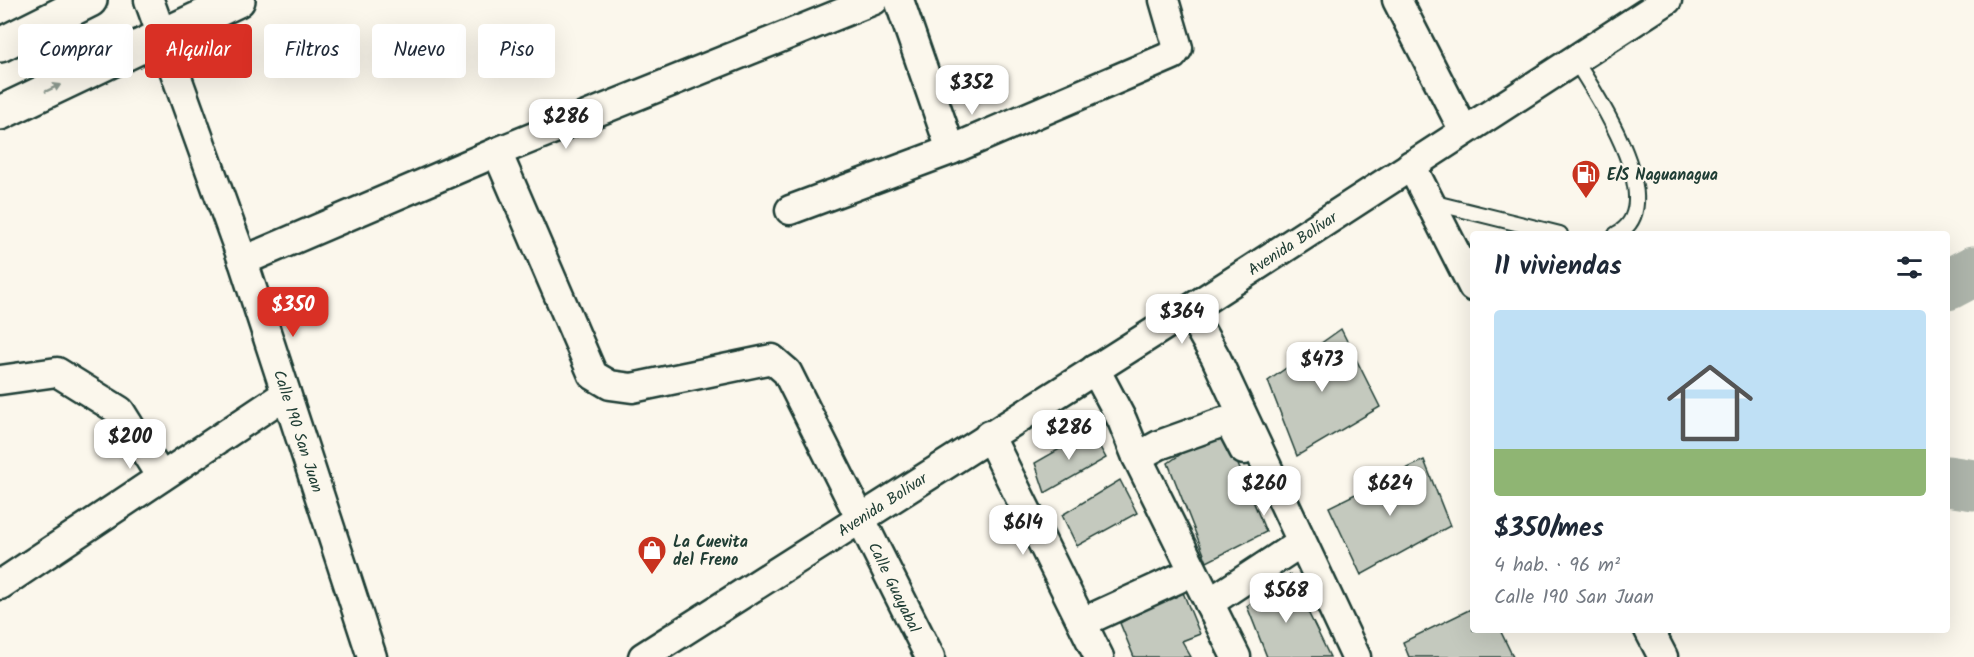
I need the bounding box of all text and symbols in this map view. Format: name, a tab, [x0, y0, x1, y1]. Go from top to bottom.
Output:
chip: Comprar	[18, 24, 133, 78]
chip: Alquilar	[145, 24, 252, 78]
chip: Filtros	[264, 24, 360, 78]
chip: Nuevo	[372, 24, 466, 78]
chip: Piso	[478, 24, 555, 78]
pin: $352	[936, 65, 1008, 116]
text: $352	[950, 68, 994, 100]
one-way arrow	[44, 84, 61, 93]
pin: $286	[530, 99, 602, 150]
text: $286	[543, 102, 589, 134]
fuel station icon: E/S Naguanagua	[1570, 158, 1602, 200]
place label: E/S Naguanagua	[1607, 163, 1718, 188]
street label: Avenida Bolívar	[1243, 205, 1344, 283]
text: 11 viviendas	[1494, 246, 1622, 288]
icon: filters	[1893, 251, 1926, 284]
pin: $350	[257, 287, 329, 338]
text: $350	[271, 290, 315, 322]
pin: $364	[1146, 294, 1218, 345]
text: $364	[1160, 297, 1204, 329]
pin: $473	[1286, 342, 1358, 393]
text: $473	[1300, 345, 1344, 377]
icon: home	[1656, 349, 1764, 457]
street label: Calle 190 San Juan	[266, 367, 329, 496]
pin: $286	[1033, 410, 1105, 461]
text: $286	[1046, 413, 1092, 445]
pin: $200	[94, 419, 166, 470]
text: $200	[108, 422, 152, 454]
street label: Avenida Bolívar	[833, 466, 934, 544]
pin: $260	[1228, 466, 1300, 517]
pin: $624	[1354, 466, 1426, 517]
text: $260	[1242, 469, 1286, 501]
text: $624	[1367, 469, 1413, 501]
pin: $614	[987, 505, 1059, 556]
text: $614	[1003, 508, 1043, 540]
text: $350/mes	[1494, 508, 1604, 550]
place label: La Cuevita del Freno	[673, 530, 748, 573]
shop icon: La Cuevita del Freno	[636, 534, 668, 576]
street label: Calle Guayabal	[861, 538, 926, 637]
text: 4 hab. · 96 m²	[1494, 550, 1620, 582]
pin: $568	[1250, 573, 1322, 624]
text: $568	[1264, 576, 1308, 608]
text: Calle 190 San Juan	[1494, 582, 1654, 614]

